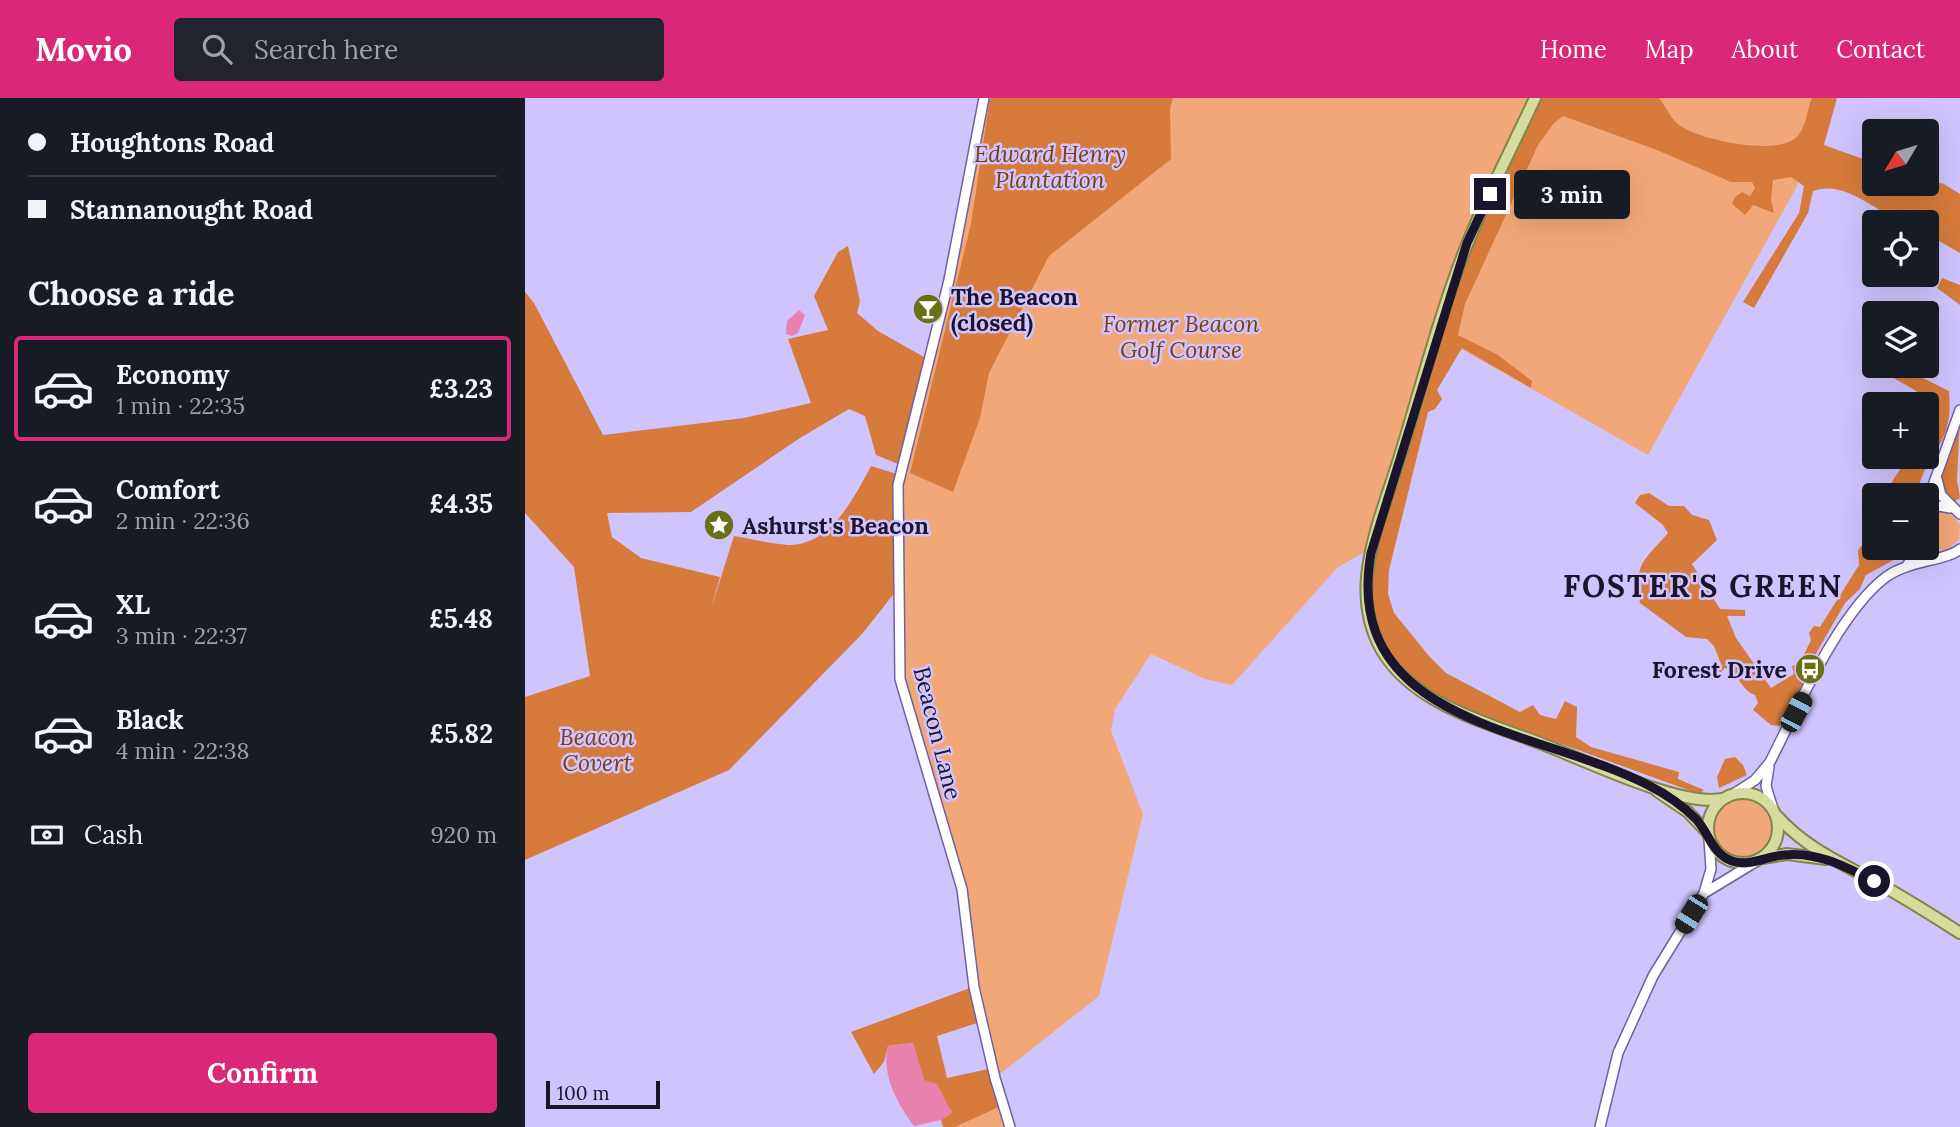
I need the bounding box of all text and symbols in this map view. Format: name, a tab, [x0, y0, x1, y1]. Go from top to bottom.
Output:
search box	[174, 18, 664, 81]
text: Movio	[35, 28, 132, 70]
icon: search	[198, 30, 236, 68]
text: Search here	[254, 33, 398, 66]
text: Home	[1540, 34, 1607, 65]
text: Map	[1645, 34, 1694, 65]
text: About	[1732, 34, 1798, 65]
text: Contact	[1836, 34, 1925, 65]
north arrow	[1862, 119, 1939, 196]
map controls	[1862, 119, 1939, 560]
text: Houghtons Road	[70, 126, 274, 159]
park label: Edward Henry Plantation	[974, 139, 1126, 194]
callout: 3 min	[1515, 170, 1630, 218]
route end	[1474, 178, 1506, 210]
text: 3 min	[1541, 180, 1603, 209]
text: Stannanought Road	[70, 193, 313, 226]
button: locate	[1862, 210, 1939, 287]
text: Choose a ride	[28, 273, 235, 314]
place label: The Beacon (closed)	[951, 282, 1078, 338]
bar icon: The Beacon (closed)	[911, 292, 945, 326]
button: layers	[1862, 301, 1939, 378]
park label: Former Beacon Golf Course	[1103, 309, 1259, 364]
icon: car	[32, 357, 95, 420]
text: Economy	[116, 358, 229, 391]
text: £3.23	[429, 372, 493, 405]
text: 1 min · 22:35	[116, 391, 245, 420]
button: +	[1862, 392, 1939, 469]
icon: car	[32, 472, 95, 535]
text: Comfort	[116, 473, 220, 506]
button: −	[1862, 483, 1939, 560]
text: £4.35	[429, 487, 493, 520]
text: 2 min · 22:36	[116, 506, 250, 535]
place icon: Ashurst's Beacon	[702, 508, 736, 542]
place label: Ashurst's Beacon	[742, 511, 929, 540]
district label: FOSTER'S GREEN	[1563, 567, 1843, 605]
icon: car	[32, 587, 95, 650]
text: XL	[116, 588, 150, 621]
text: £5.48	[429, 602, 493, 635]
text: 3 min · 22:37	[116, 621, 247, 650]
bus stop icon: Forest Drive	[1793, 652, 1827, 686]
place label: Forest Drive	[1652, 655, 1787, 684]
street label: Beacon Lane	[907, 663, 969, 803]
car	[1777, 689, 1816, 735]
icon: car	[32, 702, 95, 765]
text: Black	[116, 703, 184, 736]
text: £5.82	[429, 717, 493, 750]
park label: Beacon Covert	[560, 722, 634, 777]
text: 4 min · 22:38	[116, 736, 250, 765]
icon: cash	[28, 816, 66, 854]
text: Cash	[84, 818, 143, 851]
text: 920 m	[430, 820, 497, 849]
route start	[1858, 865, 1890, 897]
car	[1671, 891, 1712, 937]
button: Confirm	[28, 1033, 497, 1113]
scale bar	[546, 1078, 660, 1110]
text: 100 m	[557, 1081, 610, 1105]

